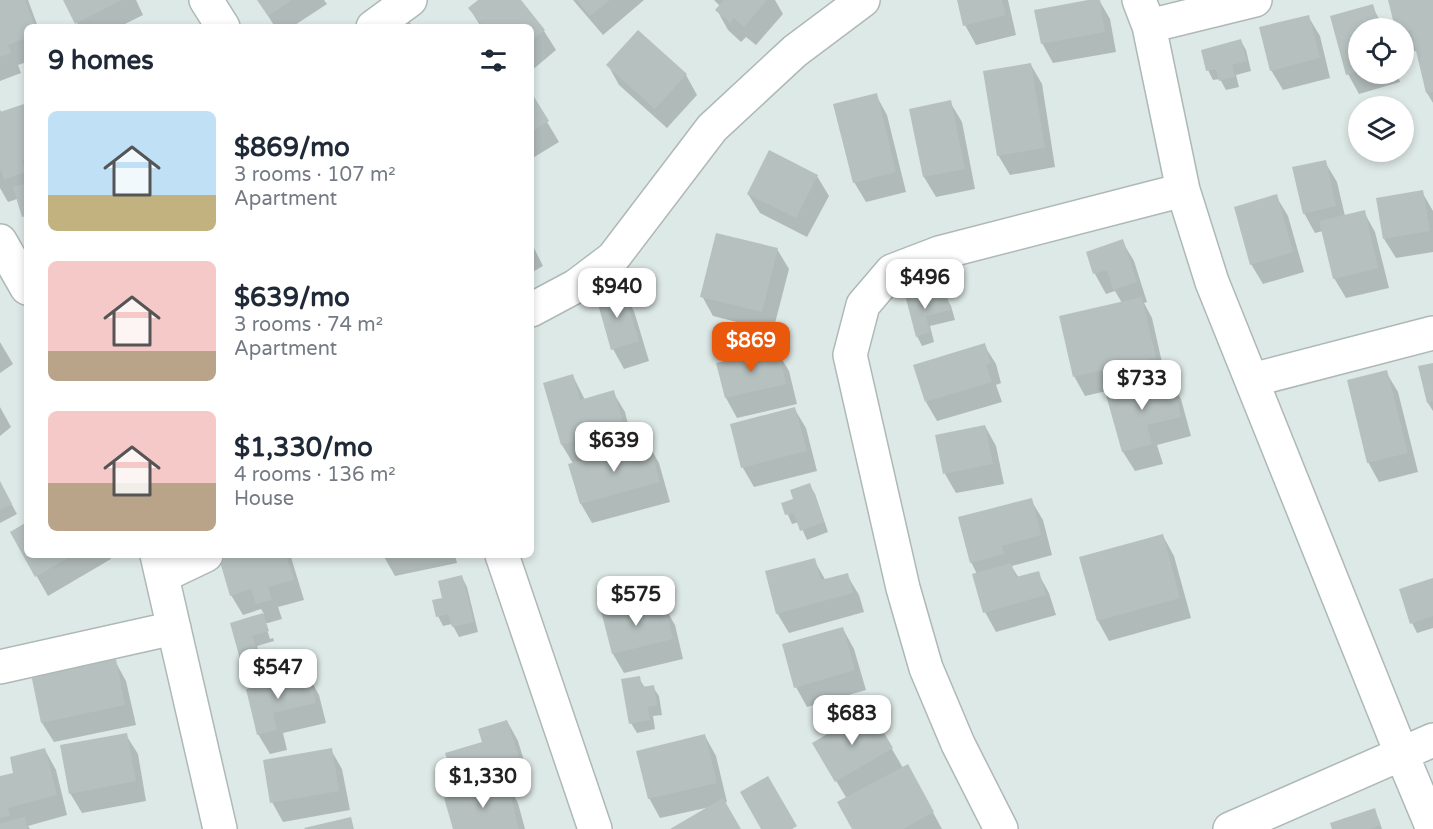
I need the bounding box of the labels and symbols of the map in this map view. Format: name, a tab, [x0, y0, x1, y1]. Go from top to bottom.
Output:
pin: $496	[889, 259, 961, 310]
pin: $940	[581, 268, 653, 319]
pin: $869	[715, 322, 787, 373]
pin: $733	[1106, 360, 1178, 411]
pin: $639	[578, 422, 650, 473]
pin: $575	[600, 576, 672, 627]
pin: $547	[242, 649, 314, 700]
pin: $683	[816, 695, 888, 746]
pin: $1,330	[434, 758, 532, 809]

